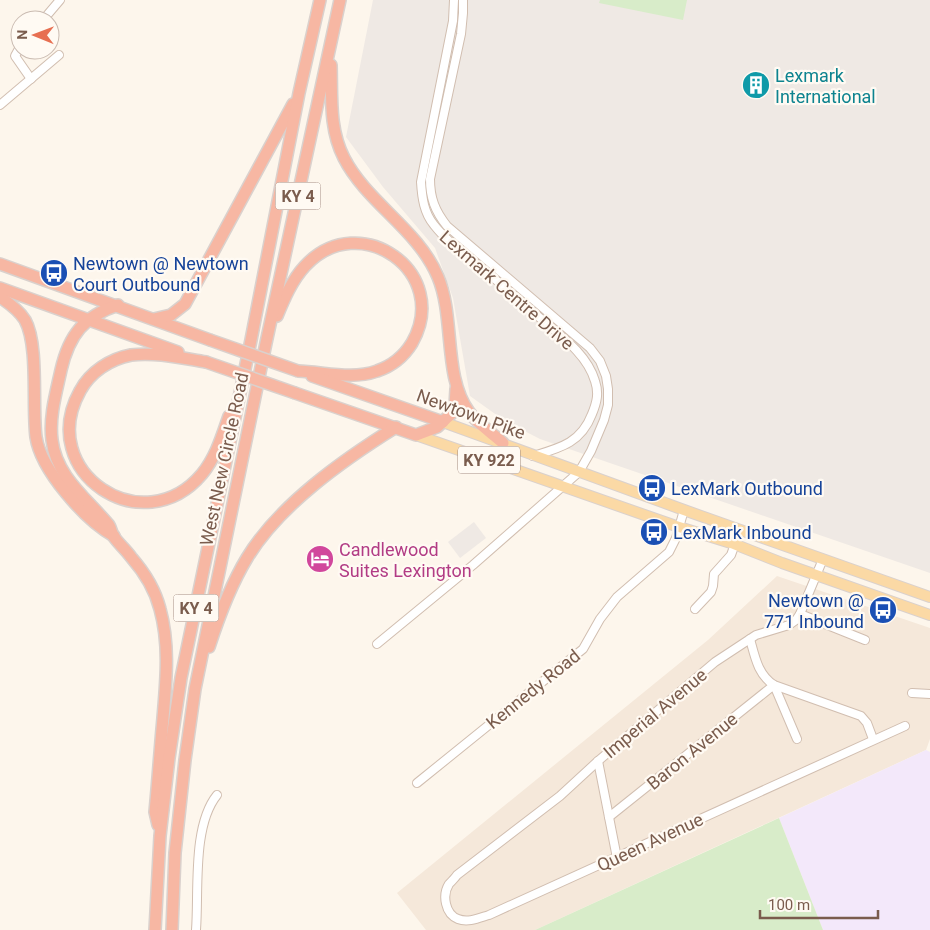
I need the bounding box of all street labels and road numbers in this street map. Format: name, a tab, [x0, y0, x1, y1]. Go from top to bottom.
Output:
road number: KY 4	[276, 182, 320, 210]
street label: Lexmark Centre Drive	[436, 226, 578, 354]
street label: West New Circle Road	[195, 371, 253, 547]
street label: Newtown Pike	[414, 385, 528, 443]
road number: KY 922	[458, 446, 520, 474]
road number: KY 4	[174, 594, 218, 622]
street label: Kennedy Road	[482, 645, 584, 733]
street label: Imperial Avenue	[599, 664, 711, 762]
street label: Baron Avenue	[642, 708, 742, 794]
street label: Queen Avenue	[594, 808, 706, 876]

